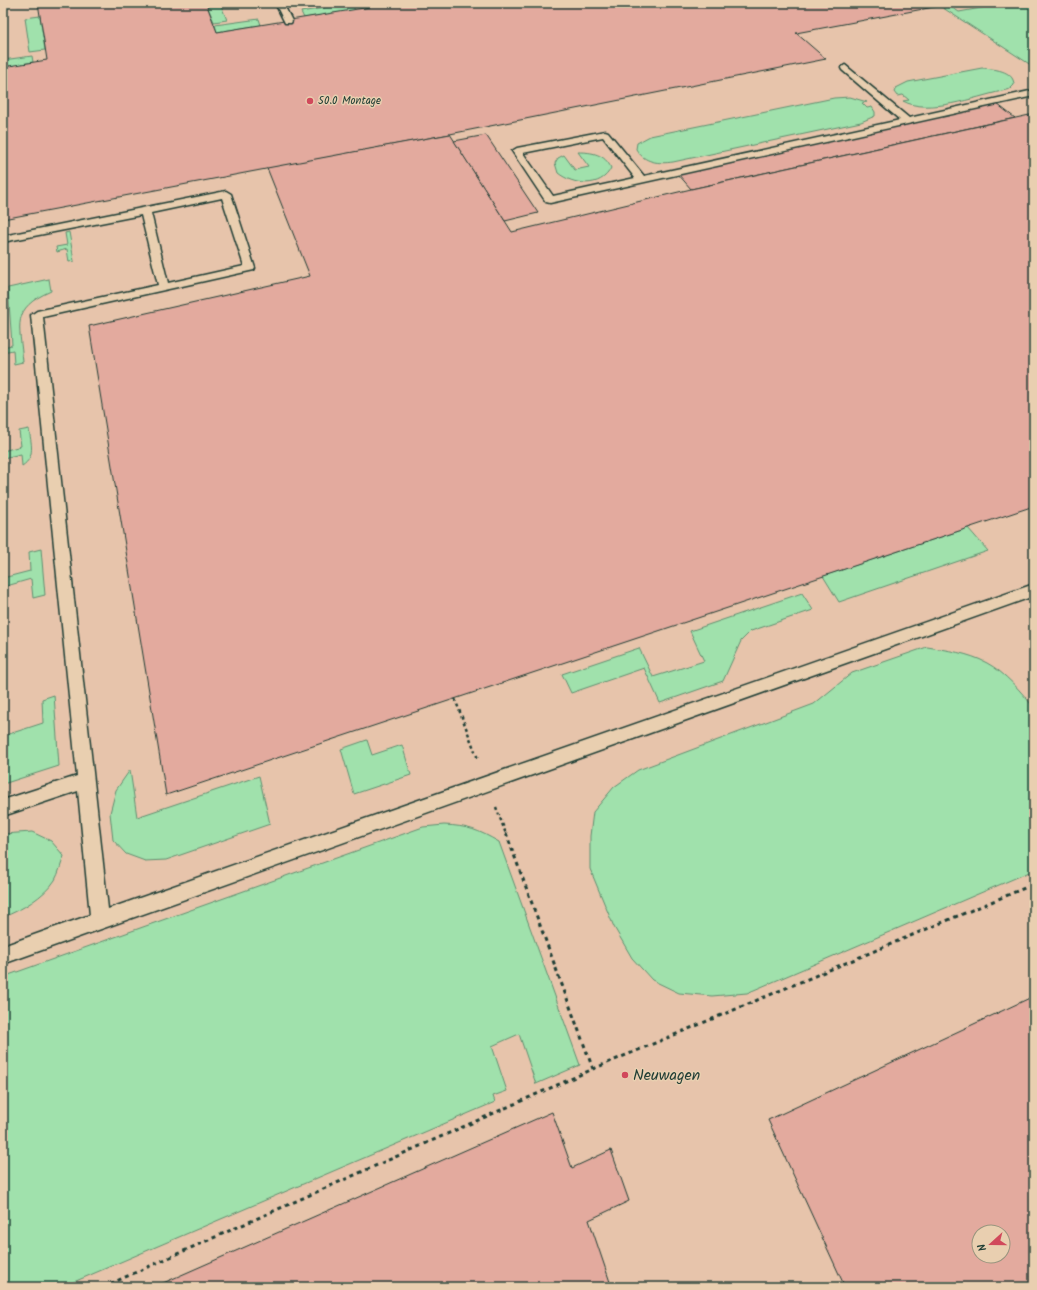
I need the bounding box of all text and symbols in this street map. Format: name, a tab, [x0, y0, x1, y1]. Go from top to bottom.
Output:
place label: 50.0 Montage	[318, 92, 381, 110]
marker: 50.0 Montage	[305, 96, 315, 106]
place label: Neuwagen	[633, 1063, 700, 1088]
marker: Neuwagen	[620, 1070, 630, 1080]
north arrow	[971, 1224, 1011, 1264]
text: N	[973, 1241, 992, 1254]

